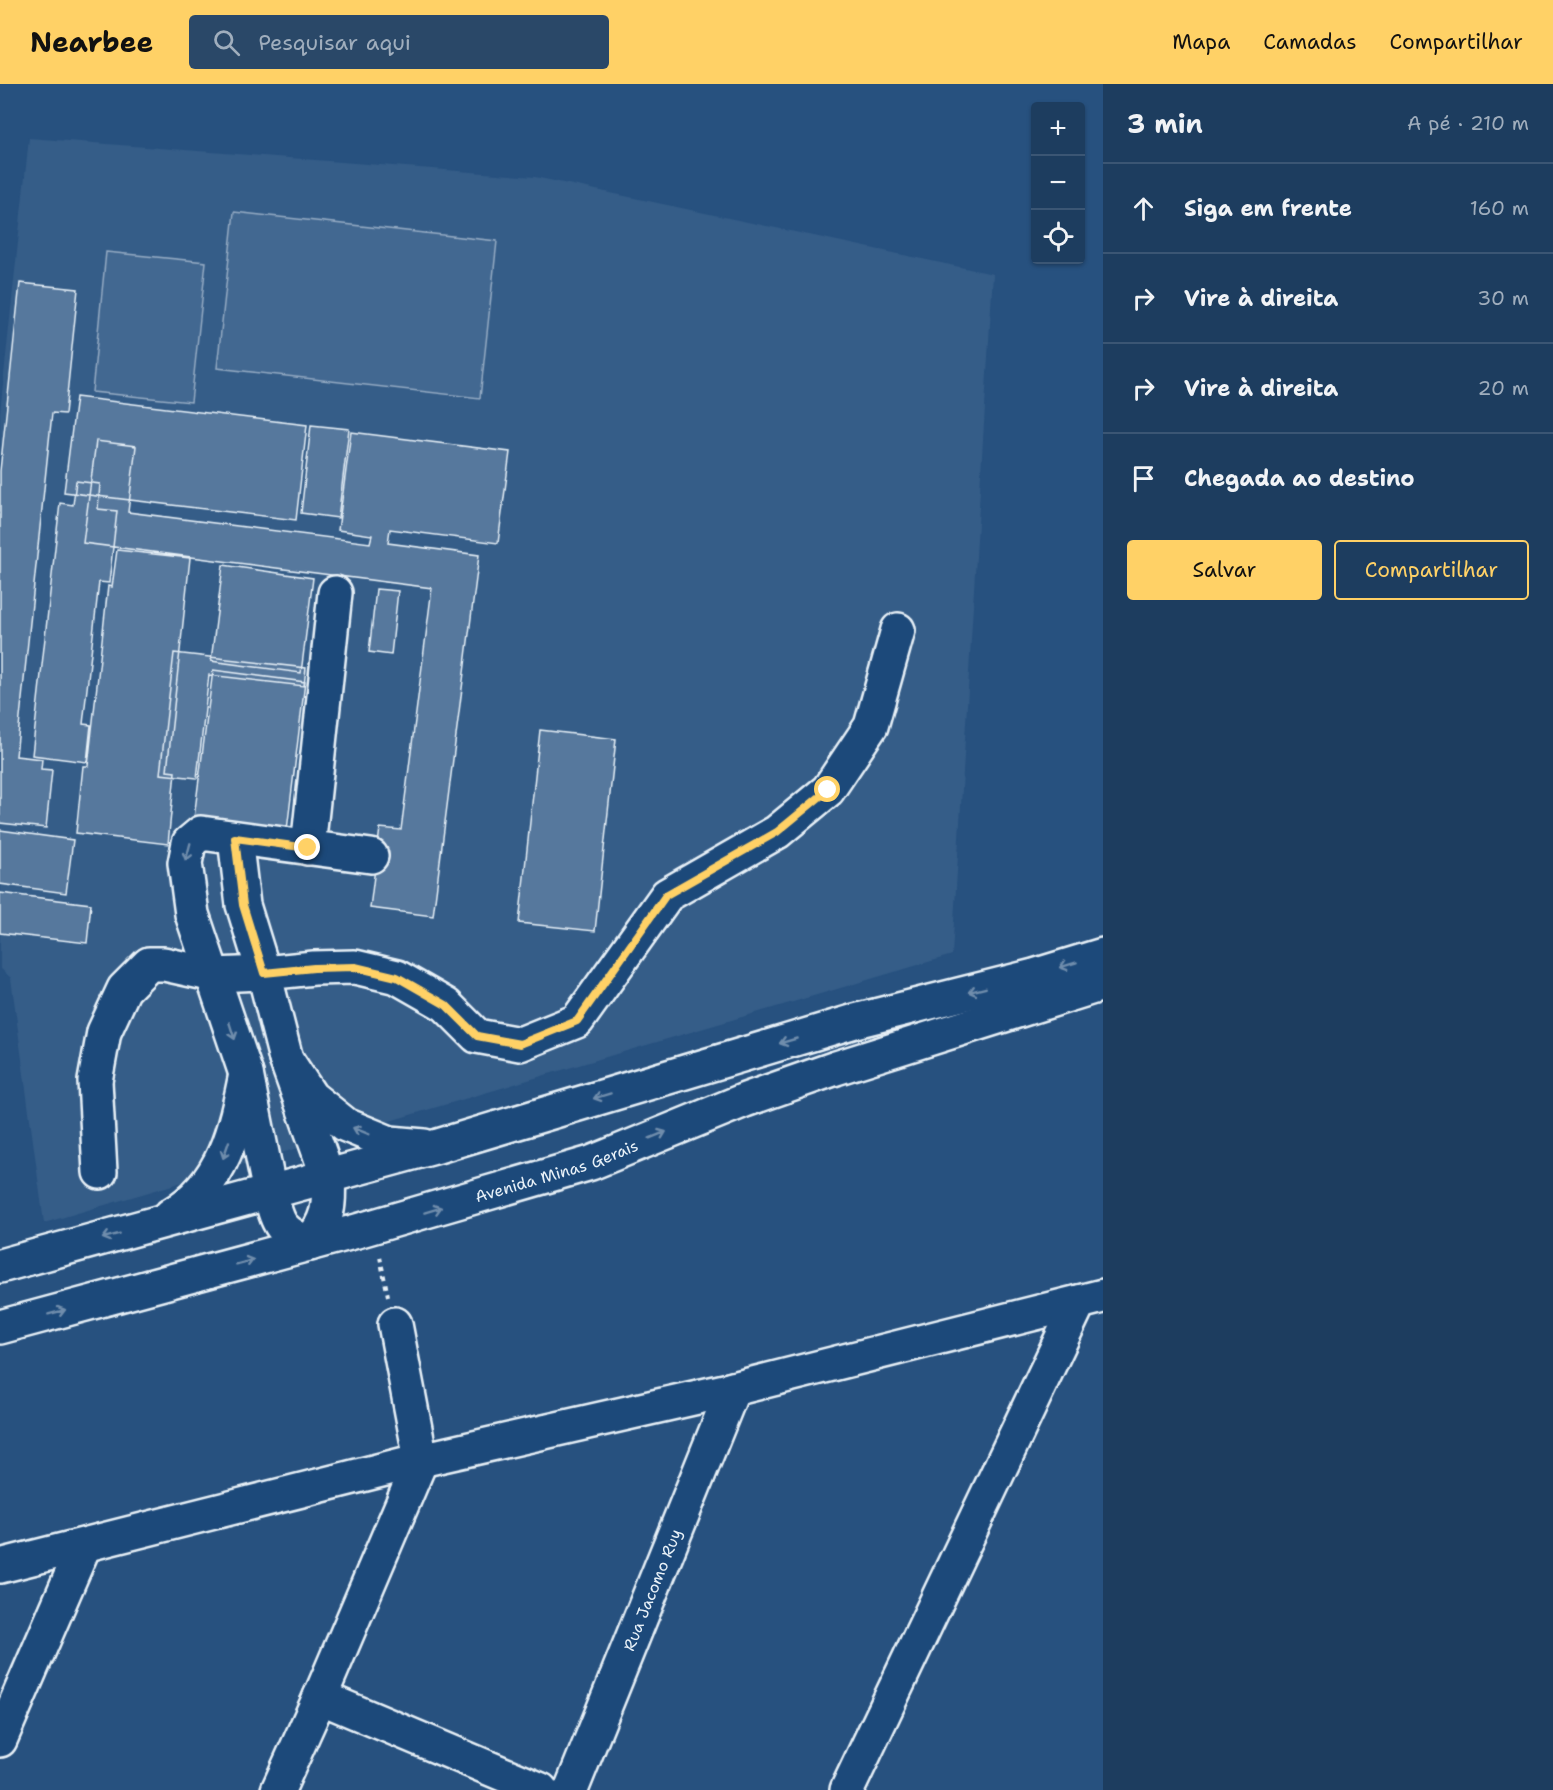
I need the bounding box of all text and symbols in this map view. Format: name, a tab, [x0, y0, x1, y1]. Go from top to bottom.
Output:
search box	[189, 15, 609, 69]
text: Nearbee	[30, 23, 153, 61]
icon: search	[210, 26, 243, 59]
text: Pesquisar aqui	[258, 28, 411, 57]
text: Mapa	[1172, 28, 1230, 56]
text: Camadas	[1263, 28, 1357, 56]
text: Compartilhar	[1390, 28, 1523, 56]
map controls	[1031, 102, 1085, 264]
button: +	[1031, 102, 1085, 156]
text: 3 min	[1127, 106, 1203, 141]
text: A pé · 210 m	[1407, 110, 1529, 136]
button: −	[1031, 156, 1085, 210]
icon: ahead	[1127, 192, 1160, 225]
text: Siga em frente	[1184, 194, 1352, 223]
text: 160 m	[1470, 195, 1529, 221]
button: locate	[1031, 210, 1085, 264]
icon: right	[1127, 282, 1160, 315]
text: Vire à direita	[1184, 284, 1338, 313]
text: 30 m	[1477, 285, 1529, 311]
icon: right	[1127, 372, 1160, 405]
text: Vire à direita	[1184, 374, 1338, 403]
text: 20 m	[1478, 375, 1529, 401]
icon: arrive	[1127, 462, 1160, 495]
text: Chegada ao destino	[1184, 464, 1415, 493]
button: Salvar	[1127, 540, 1322, 600]
button: Compartilhar	[1334, 540, 1529, 600]
route start	[814, 776, 840, 802]
route end	[294, 834, 320, 860]
one-way arrow	[182, 842, 194, 861]
one-way arrow	[1059, 960, 1078, 971]
one-way arrow	[968, 985, 987, 997]
one-way arrow	[227, 1021, 238, 1040]
one-way arrow	[779, 1036, 798, 1047]
one-way arrow	[593, 1091, 612, 1102]
one-way arrow	[352, 1125, 370, 1136]
one-way arrow	[648, 1129, 666, 1140]
street label: Avenida Minas Gerais	[472, 1135, 641, 1207]
one-way arrow	[220, 1140, 231, 1159]
one-way arrow	[423, 1204, 442, 1215]
one-way arrow	[102, 1231, 121, 1242]
one-way arrow	[235, 1256, 254, 1267]
one-way arrow	[47, 1306, 66, 1317]
street label: Rua Jacomo Ruy	[618, 1526, 686, 1654]

